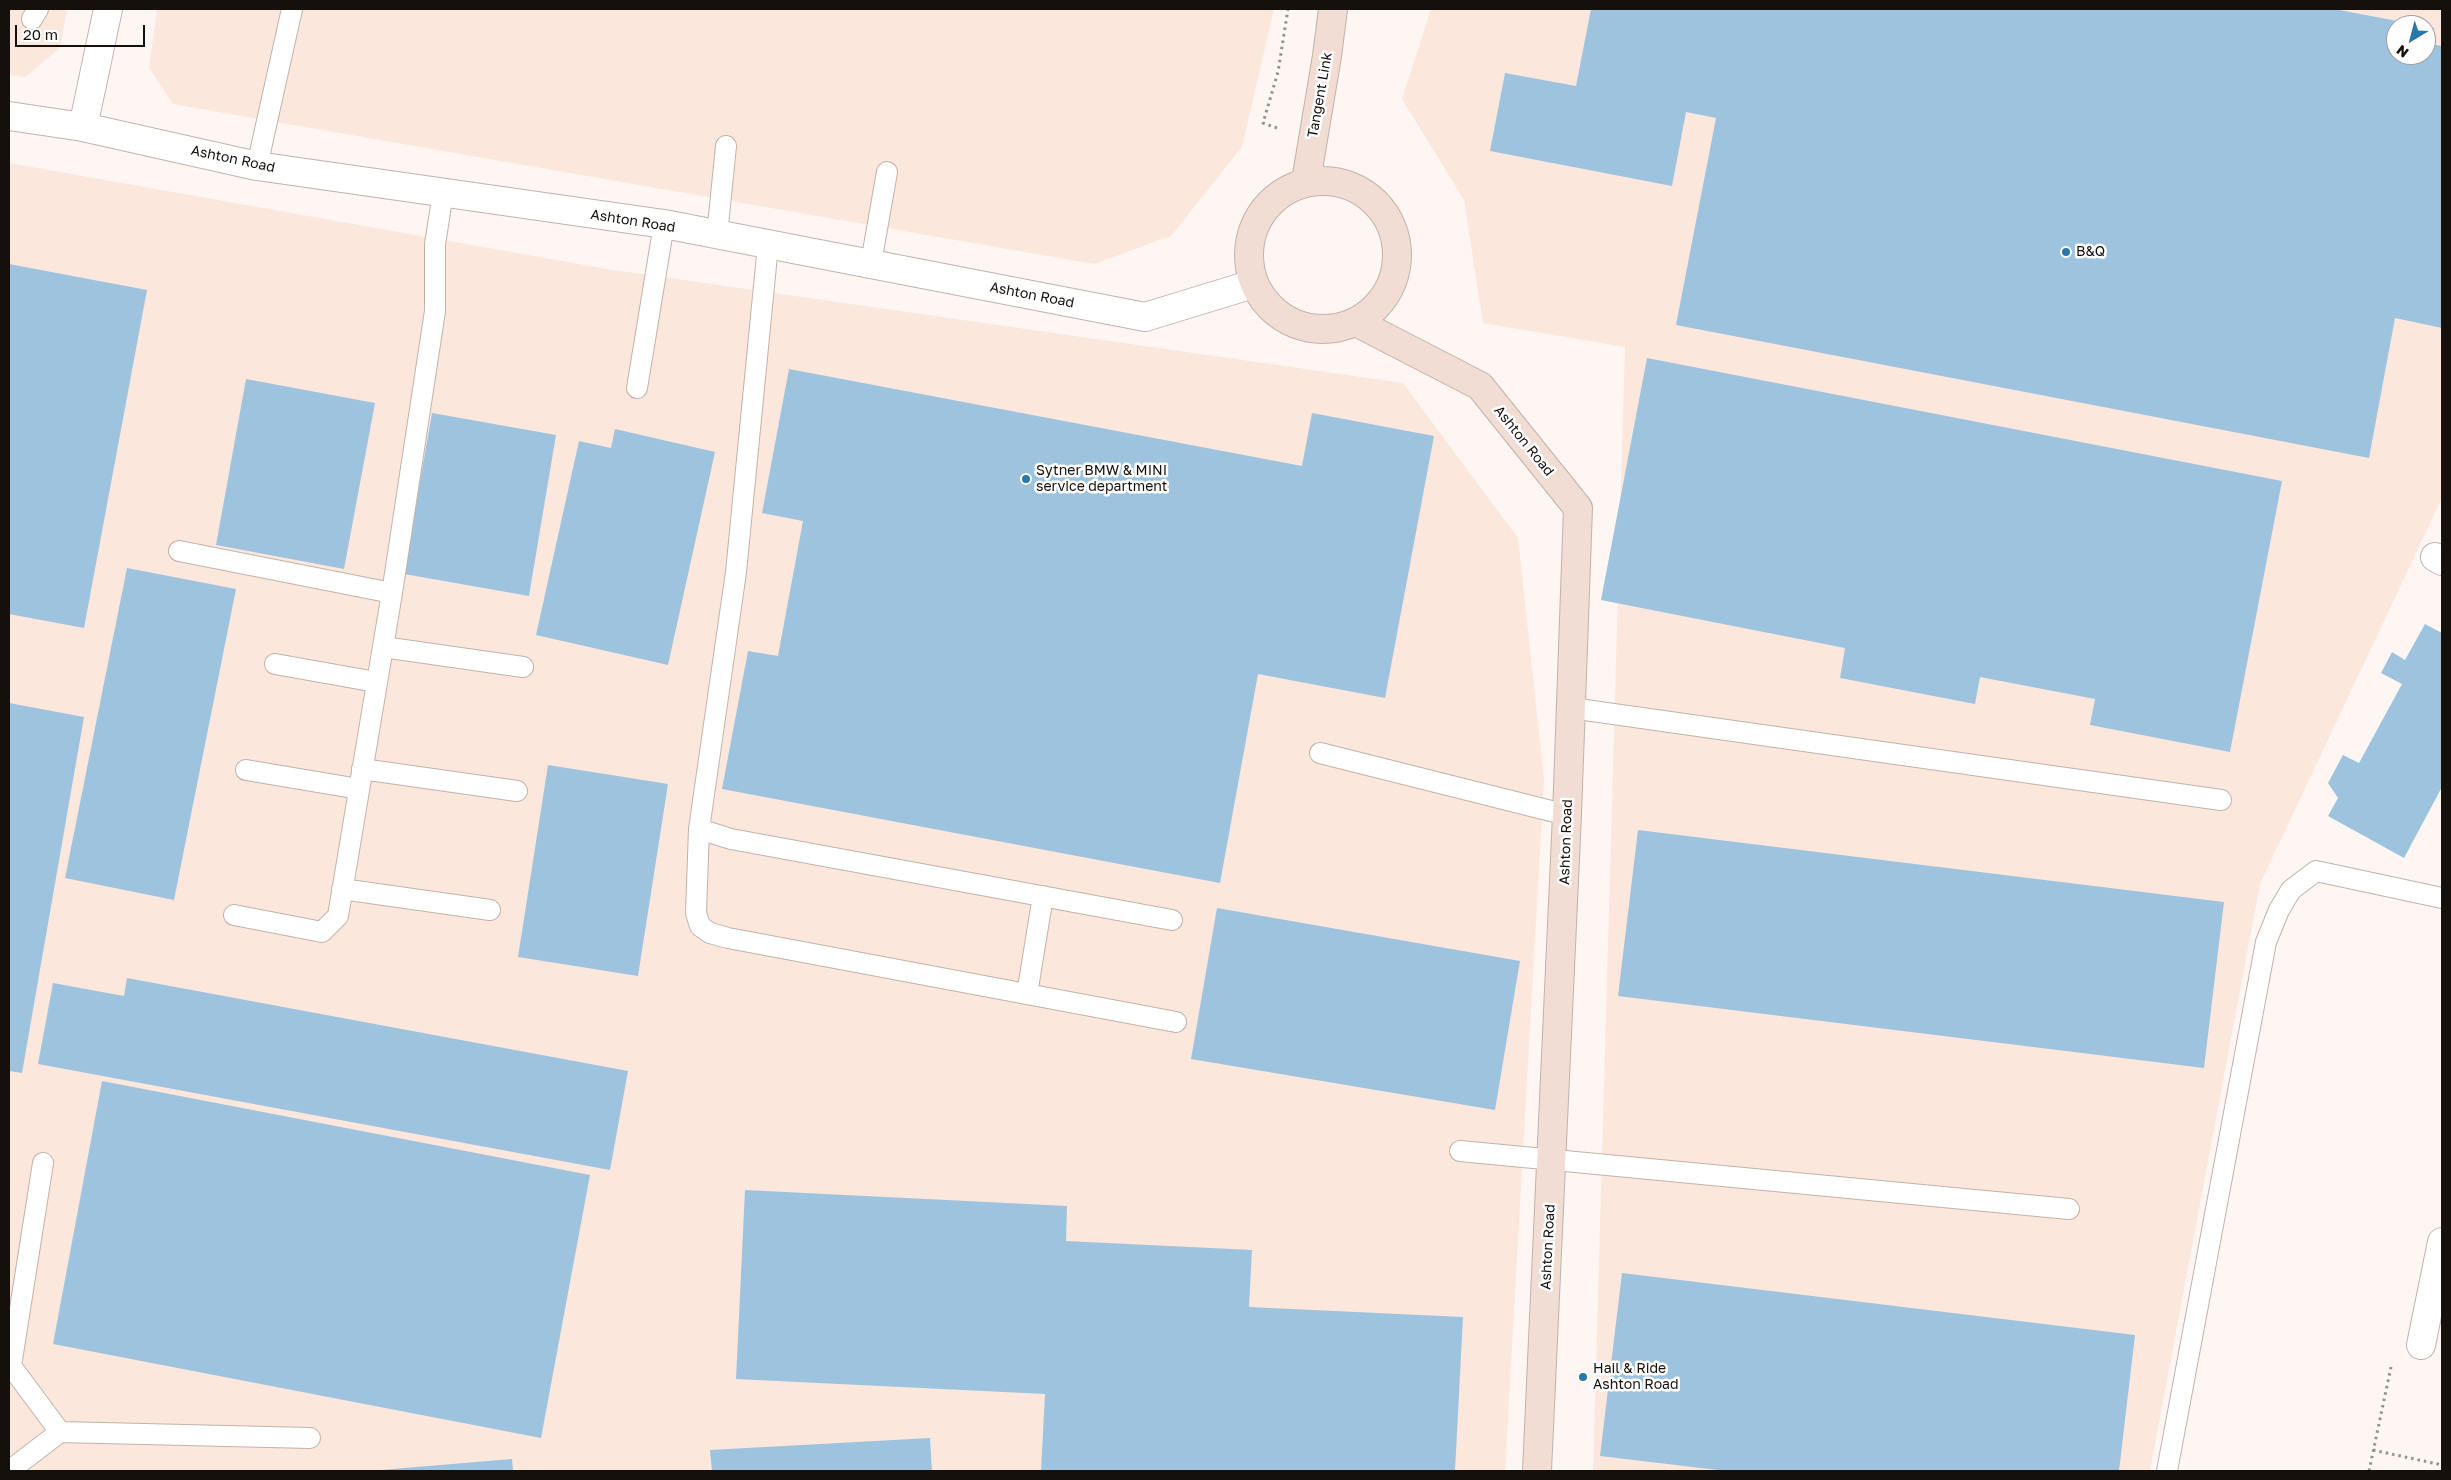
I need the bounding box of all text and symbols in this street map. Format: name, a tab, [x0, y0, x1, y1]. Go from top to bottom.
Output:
scale bar	[18, 15, 148, 47]
north arrow	[2386, 15, 2436, 65]
text: 20 m	[23, 25, 58, 43]
text: N	[2393, 42, 2412, 62]
street label: Tangent Link	[1304, 51, 1336, 139]
street label: Ashton Road	[189, 142, 277, 176]
street label: Ashton Road	[589, 206, 677, 236]
place label: B&Q	[2076, 244, 2105, 260]
marker: B&Q	[2060, 246, 2072, 258]
street label: Ashton Road	[988, 279, 1076, 311]
street label: Ashton Road	[1491, 402, 1557, 480]
place label: Sytner BMW & MINI service department	[1036, 463, 1167, 496]
marker: Sytner BMW & MINI service department	[1020, 473, 1032, 485]
street label: Ashton Road	[1556, 799, 1576, 885]
street label: Ashton Road	[1537, 1204, 1559, 1290]
place label: Hail & Ride Ashton Road	[1593, 1361, 1679, 1394]
marker: Hail & Ride Ashton Road	[1577, 1371, 1589, 1383]

